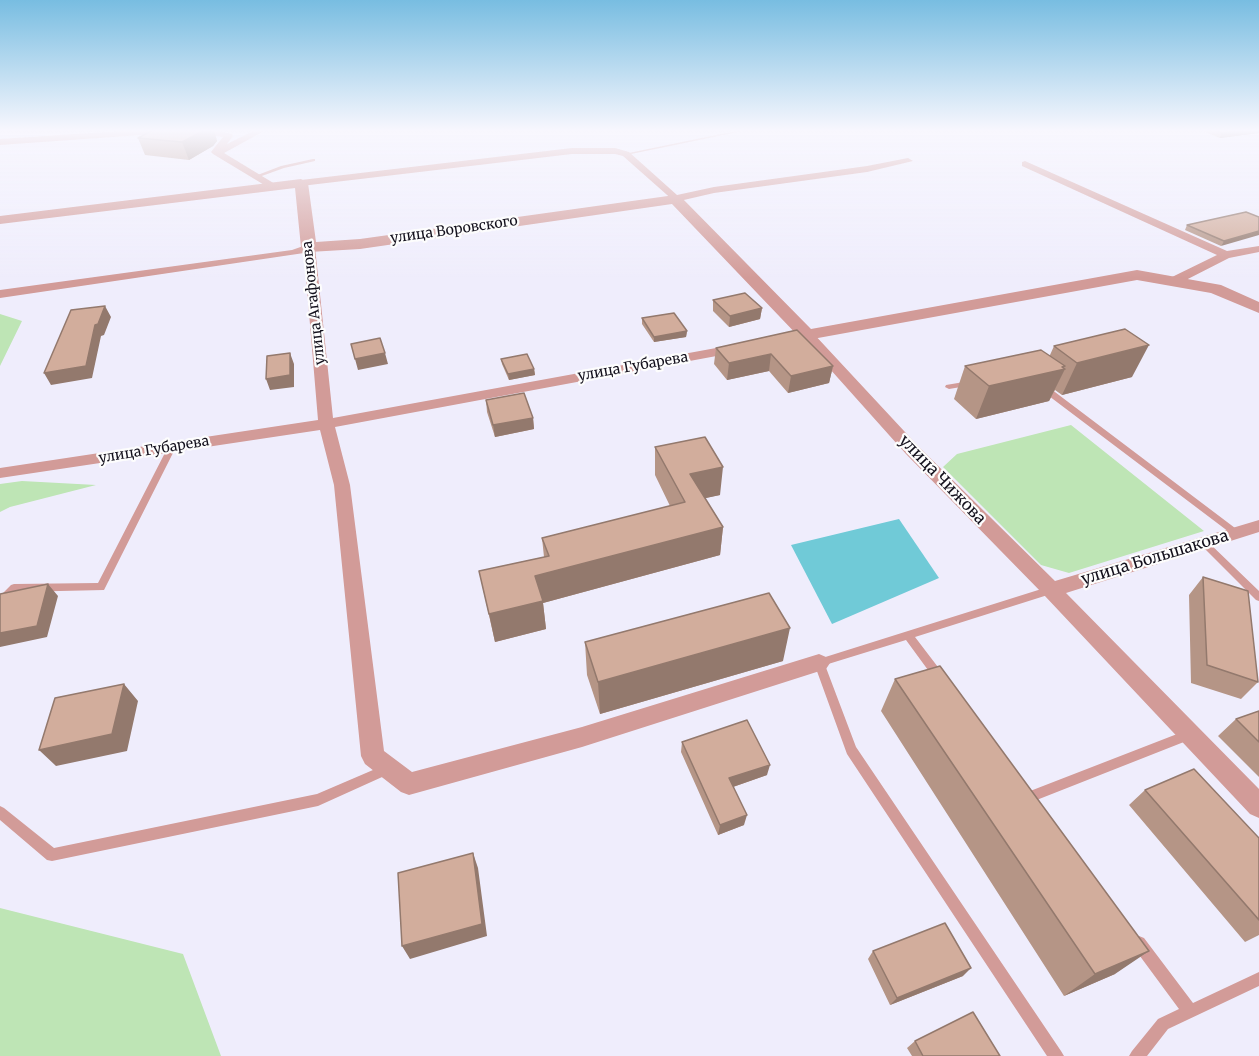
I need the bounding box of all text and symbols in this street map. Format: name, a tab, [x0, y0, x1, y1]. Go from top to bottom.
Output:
street label: улица Воровского	[389, 213, 519, 247]
street label: улица Агафонова	[299, 240, 329, 366]
street label: улица Губарева	[577, 349, 689, 385]
street label: улица Чижова	[895, 431, 989, 529]
street label: улица Губарева	[98, 433, 210, 467]
street label: улица Большакова	[1079, 526, 1231, 590]

